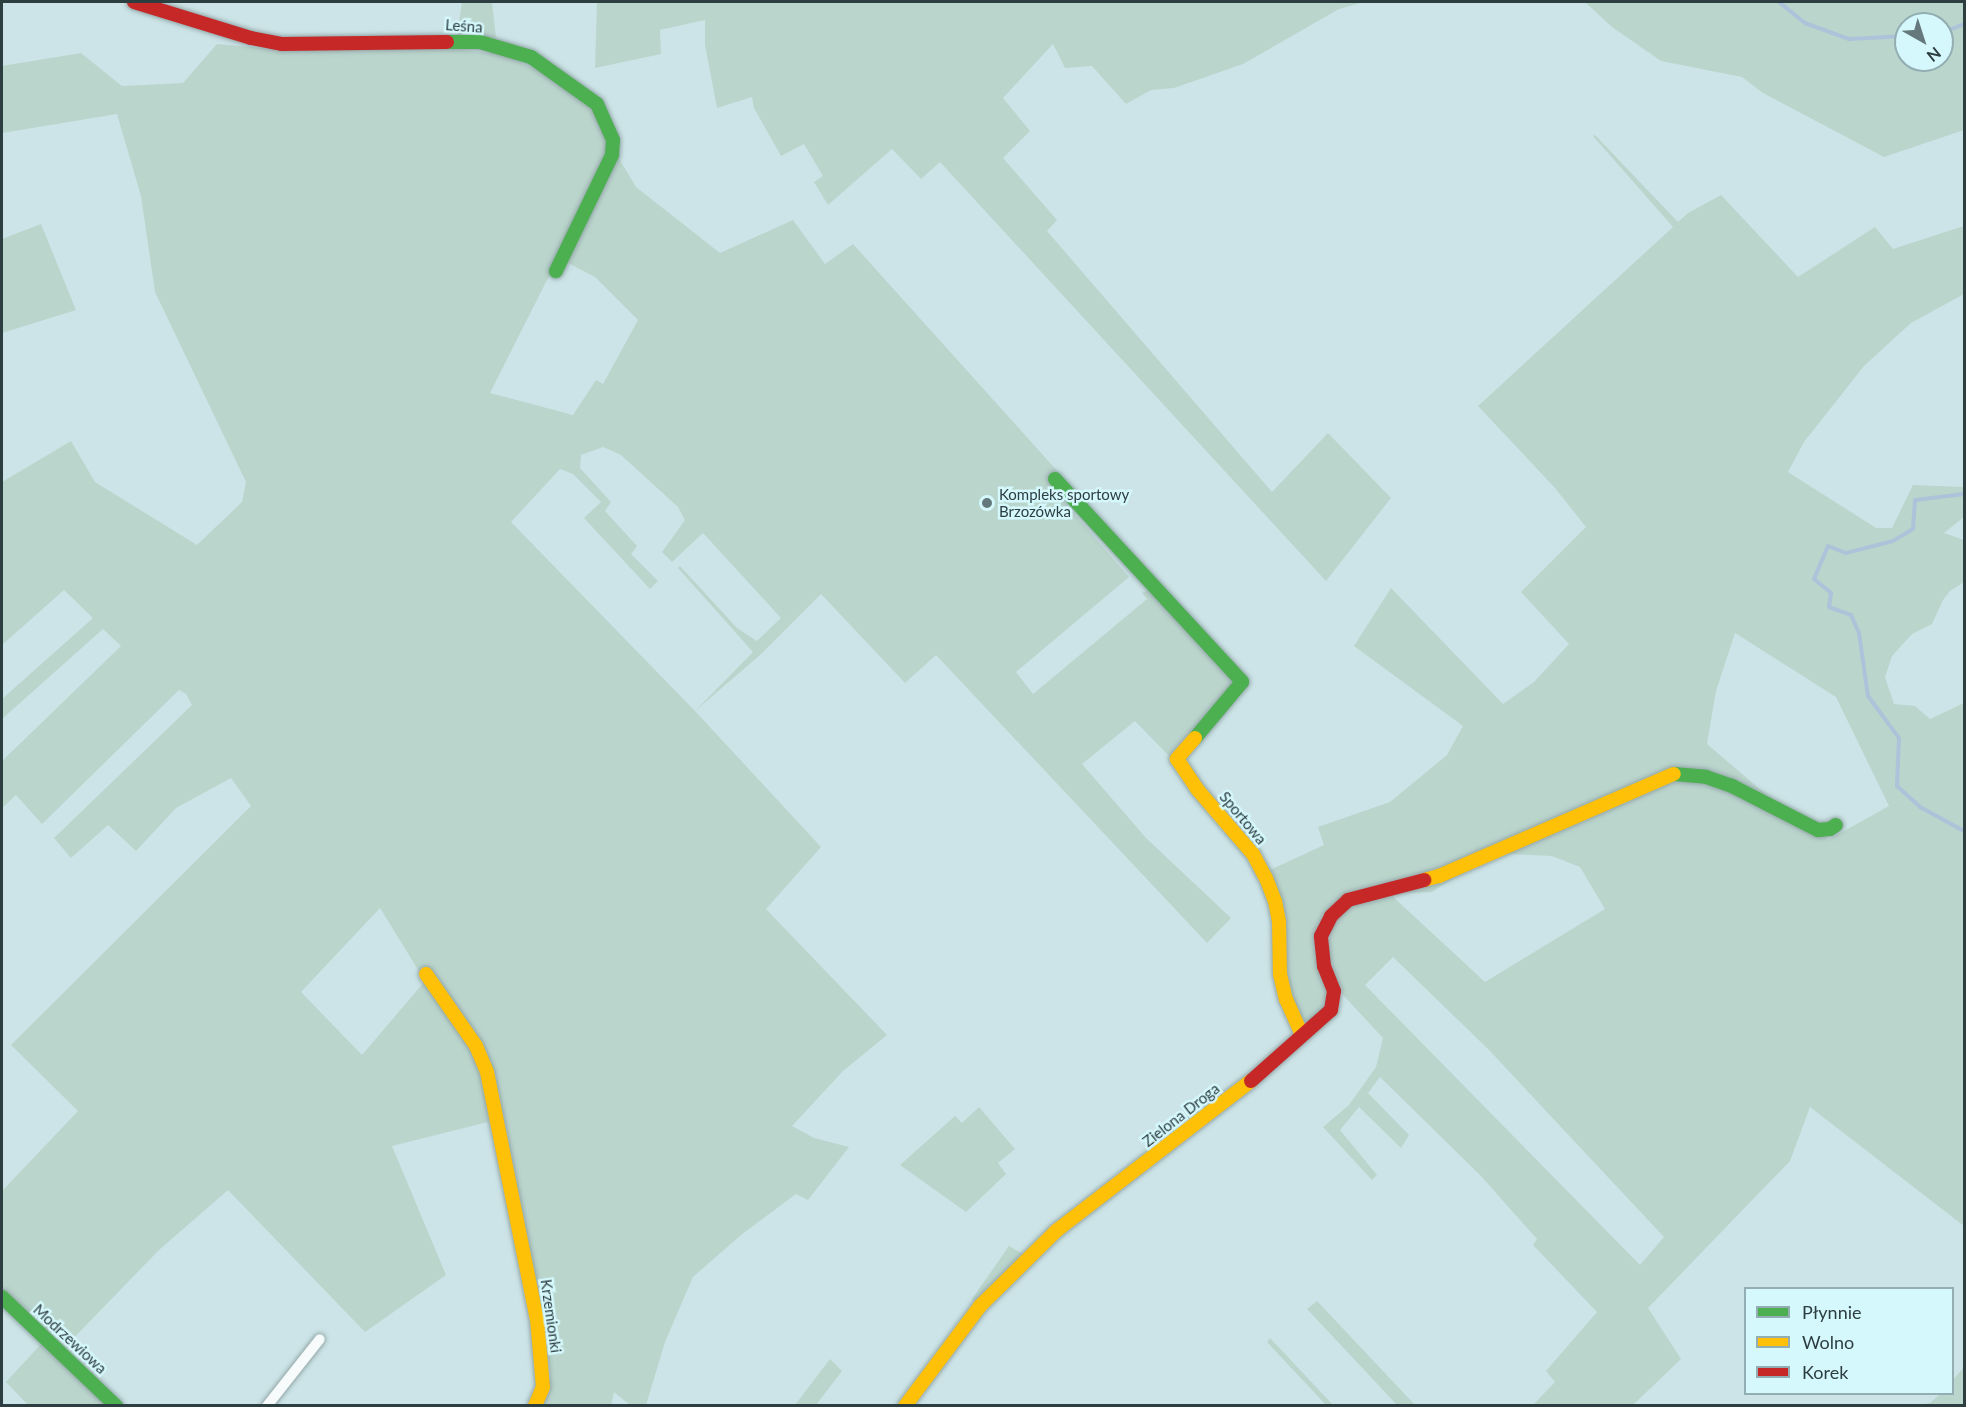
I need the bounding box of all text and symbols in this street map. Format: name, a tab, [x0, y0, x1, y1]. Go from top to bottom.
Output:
north arrow	[1894, 12, 1954, 72]
street label: Leśna	[445, 16, 483, 36]
text: N	[1924, 44, 1945, 66]
place label: Kompleks sportowy Brzozówka	[999, 485, 1129, 520]
marker: Kompleks sportowy Brzozówka	[980, 496, 994, 510]
street label: Sportowa	[1216, 788, 1270, 848]
street label: Zielona Droga	[1139, 1079, 1223, 1151]
street label: Krzemionki	[537, 1278, 565, 1354]
legend	[1744, 1287, 1954, 1395]
street label: Modrzewiowa	[30, 1301, 110, 1377]
text: Płynnie	[1802, 1301, 1862, 1323]
text: Wolno	[1802, 1331, 1854, 1353]
text: Korek	[1802, 1361, 1848, 1383]

